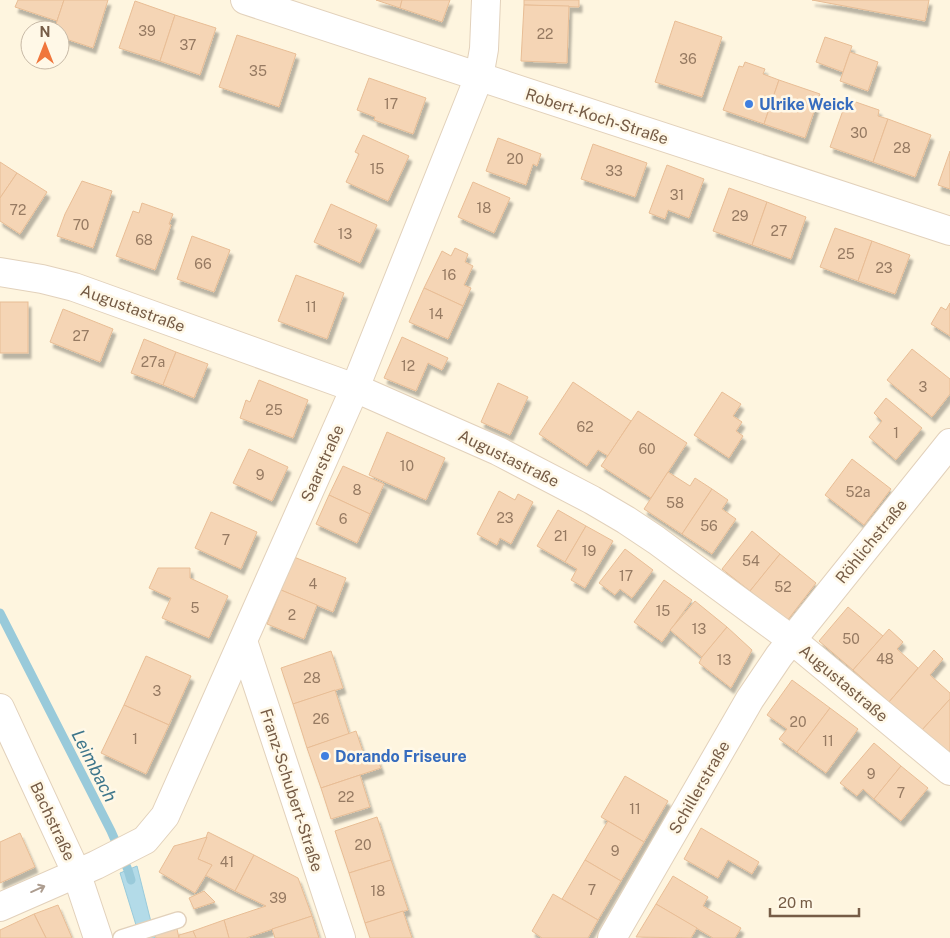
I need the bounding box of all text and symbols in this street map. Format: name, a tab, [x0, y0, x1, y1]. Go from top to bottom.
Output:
north arrow	[20, 20, 70, 70]
house number: 39	[138, 23, 156, 39]
text: N	[40, 24, 50, 40]
house number: 22	[537, 26, 553, 42]
house number: 37	[180, 37, 196, 53]
house number: 36	[679, 51, 697, 67]
house number: 35	[249, 63, 267, 79]
street label: Robert-Koch-Straße	[523, 84, 671, 149]
place label: Ulrike Weick	[759, 95, 854, 114]
house number: 17	[384, 96, 398, 112]
marker: Ulrike Weick	[743, 98, 755, 110]
house number: 30	[850, 125, 868, 141]
house number: 28	[893, 140, 911, 156]
house number: 20	[507, 151, 523, 167]
house number: 15	[370, 161, 384, 177]
house number: 33	[605, 163, 623, 179]
house number: 31	[670, 187, 684, 203]
house number: 18	[477, 200, 491, 216]
house number: 72	[10, 202, 26, 218]
house number: 29	[731, 208, 749, 224]
house number: 70	[73, 217, 89, 233]
house number: 27	[771, 223, 787, 239]
house number: 13	[338, 226, 352, 242]
house number: 68	[135, 232, 153, 248]
house number: 25	[837, 246, 855, 262]
house number: 66	[194, 256, 212, 272]
house number: 23	[875, 260, 893, 276]
house number: 16	[442, 267, 456, 283]
street label: Augustastraße	[78, 281, 188, 336]
house number: 11	[305, 299, 317, 315]
house number: 14	[429, 306, 443, 322]
house number: 27	[73, 328, 89, 344]
house number: 27a	[141, 354, 165, 370]
house number: 12	[401, 358, 415, 374]
house number: 3	[919, 379, 928, 395]
house number: 25	[265, 402, 283, 418]
house number: 62	[576, 419, 594, 435]
street label: Saarstraße	[297, 422, 348, 505]
house number: 1	[893, 425, 899, 441]
street label: Augustastraße	[455, 426, 562, 491]
house number: 60	[638, 441, 656, 457]
house number: 10	[400, 458, 414, 474]
house number: 9	[256, 467, 265, 483]
house number: 8	[352, 482, 362, 498]
house number: 52a	[845, 484, 871, 500]
house number: 58	[666, 495, 684, 511]
street label: Röhlichstraße	[832, 495, 911, 587]
house number: 23	[496, 510, 514, 526]
house number: 6	[339, 511, 348, 527]
house number: 56	[700, 518, 718, 534]
house number: 21	[554, 528, 568, 544]
house number: 7	[222, 532, 230, 548]
house number: 19	[582, 543, 596, 559]
house number: 54	[742, 553, 760, 569]
house number: 17	[619, 568, 633, 584]
house number: 4	[309, 576, 318, 592]
house number: 52	[774, 579, 792, 595]
house number: 5	[191, 600, 200, 616]
house number: 15	[656, 603, 670, 619]
house number: 2	[288, 607, 296, 623]
house number: 13	[692, 621, 706, 637]
house number: 50	[842, 631, 860, 647]
street label: Augustastraße	[796, 641, 892, 726]
house number: 48	[876, 651, 894, 667]
house number: 13	[717, 652, 731, 668]
house number: 28	[303, 670, 321, 686]
house number: 3	[153, 683, 162, 699]
street label: Franz-Schubert-Straße	[256, 706, 327, 874]
house number: 26	[312, 711, 330, 727]
house number: 20	[790, 714, 806, 730]
water label: Leimbach	[67, 726, 122, 805]
house number: 1	[132, 731, 138, 747]
house number: 11	[822, 733, 834, 749]
street label: Schillerstraße	[665, 737, 734, 837]
place label: Dorando Friseure	[335, 747, 467, 766]
marker: Dorando Friseure	[319, 750, 331, 762]
house number: 9	[867, 766, 876, 782]
street label: Bachstraße	[26, 779, 79, 864]
house number: 7	[897, 785, 905, 801]
house number: 22	[338, 789, 354, 805]
house number: 11	[629, 801, 641, 817]
house number: 20	[355, 837, 371, 853]
house number: 9	[611, 843, 620, 859]
house number: 41	[220, 854, 234, 870]
house number: 7	[588, 882, 596, 898]
house number: 18	[371, 883, 385, 899]
one-way arrow	[30, 884, 45, 894]
scale bar	[770, 886, 859, 918]
house number: 39	[269, 890, 287, 906]
text: 20 m	[778, 894, 813, 911]

